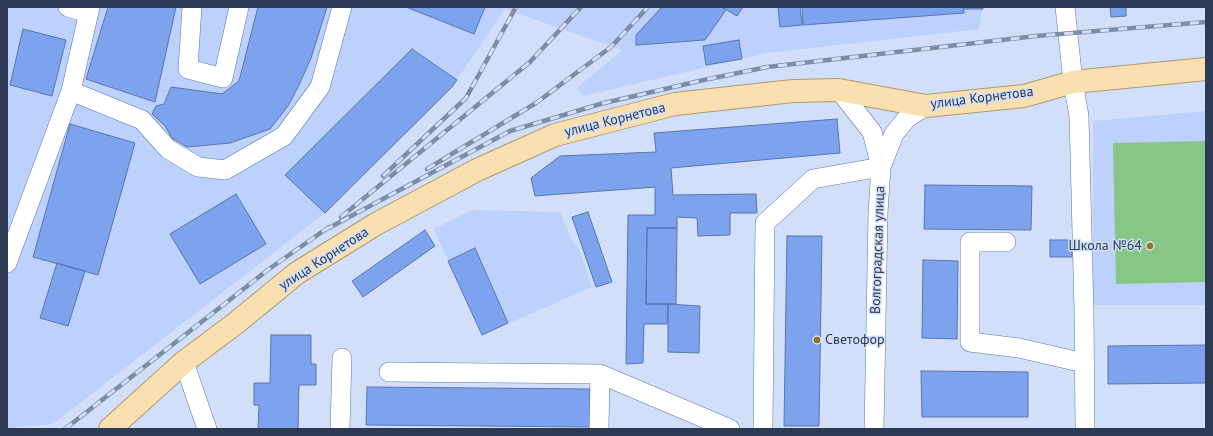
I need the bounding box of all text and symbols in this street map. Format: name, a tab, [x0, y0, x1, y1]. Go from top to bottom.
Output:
street label: улица Корнетова	[930, 83, 1034, 113]
street label: улица Корнетова	[563, 99, 667, 141]
street label: Волгоградская улица	[867, 186, 889, 314]
street label: улица Корнетова	[276, 224, 372, 294]
place label: Школа №64	[1068, 238, 1142, 254]
marker: Школа №64	[1145, 241, 1155, 251]
place label: Светофор	[825, 332, 885, 348]
marker: Светофор	[812, 335, 822, 345]

